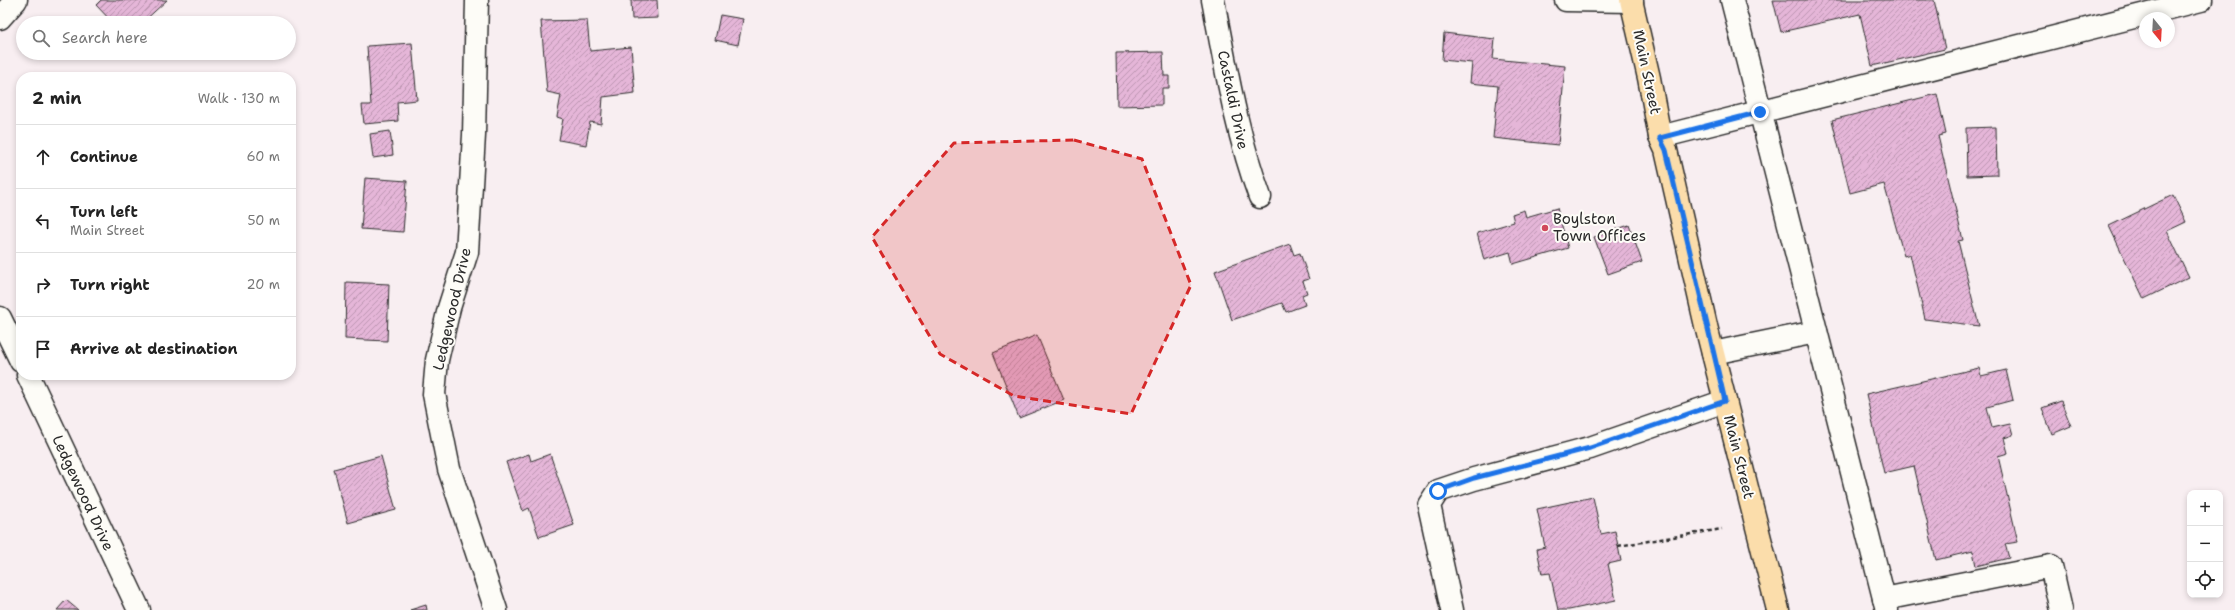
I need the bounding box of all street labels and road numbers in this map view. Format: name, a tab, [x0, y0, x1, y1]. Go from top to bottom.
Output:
street label: Main Street	[1628, 28, 1666, 116]
street label: Castaldi Drive	[1213, 49, 1253, 151]
street label: Ledgewood Drive	[428, 246, 476, 372]
street label: Main Street	[1719, 413, 1759, 501]
street label: Ledgewood Drive	[47, 432, 119, 554]

